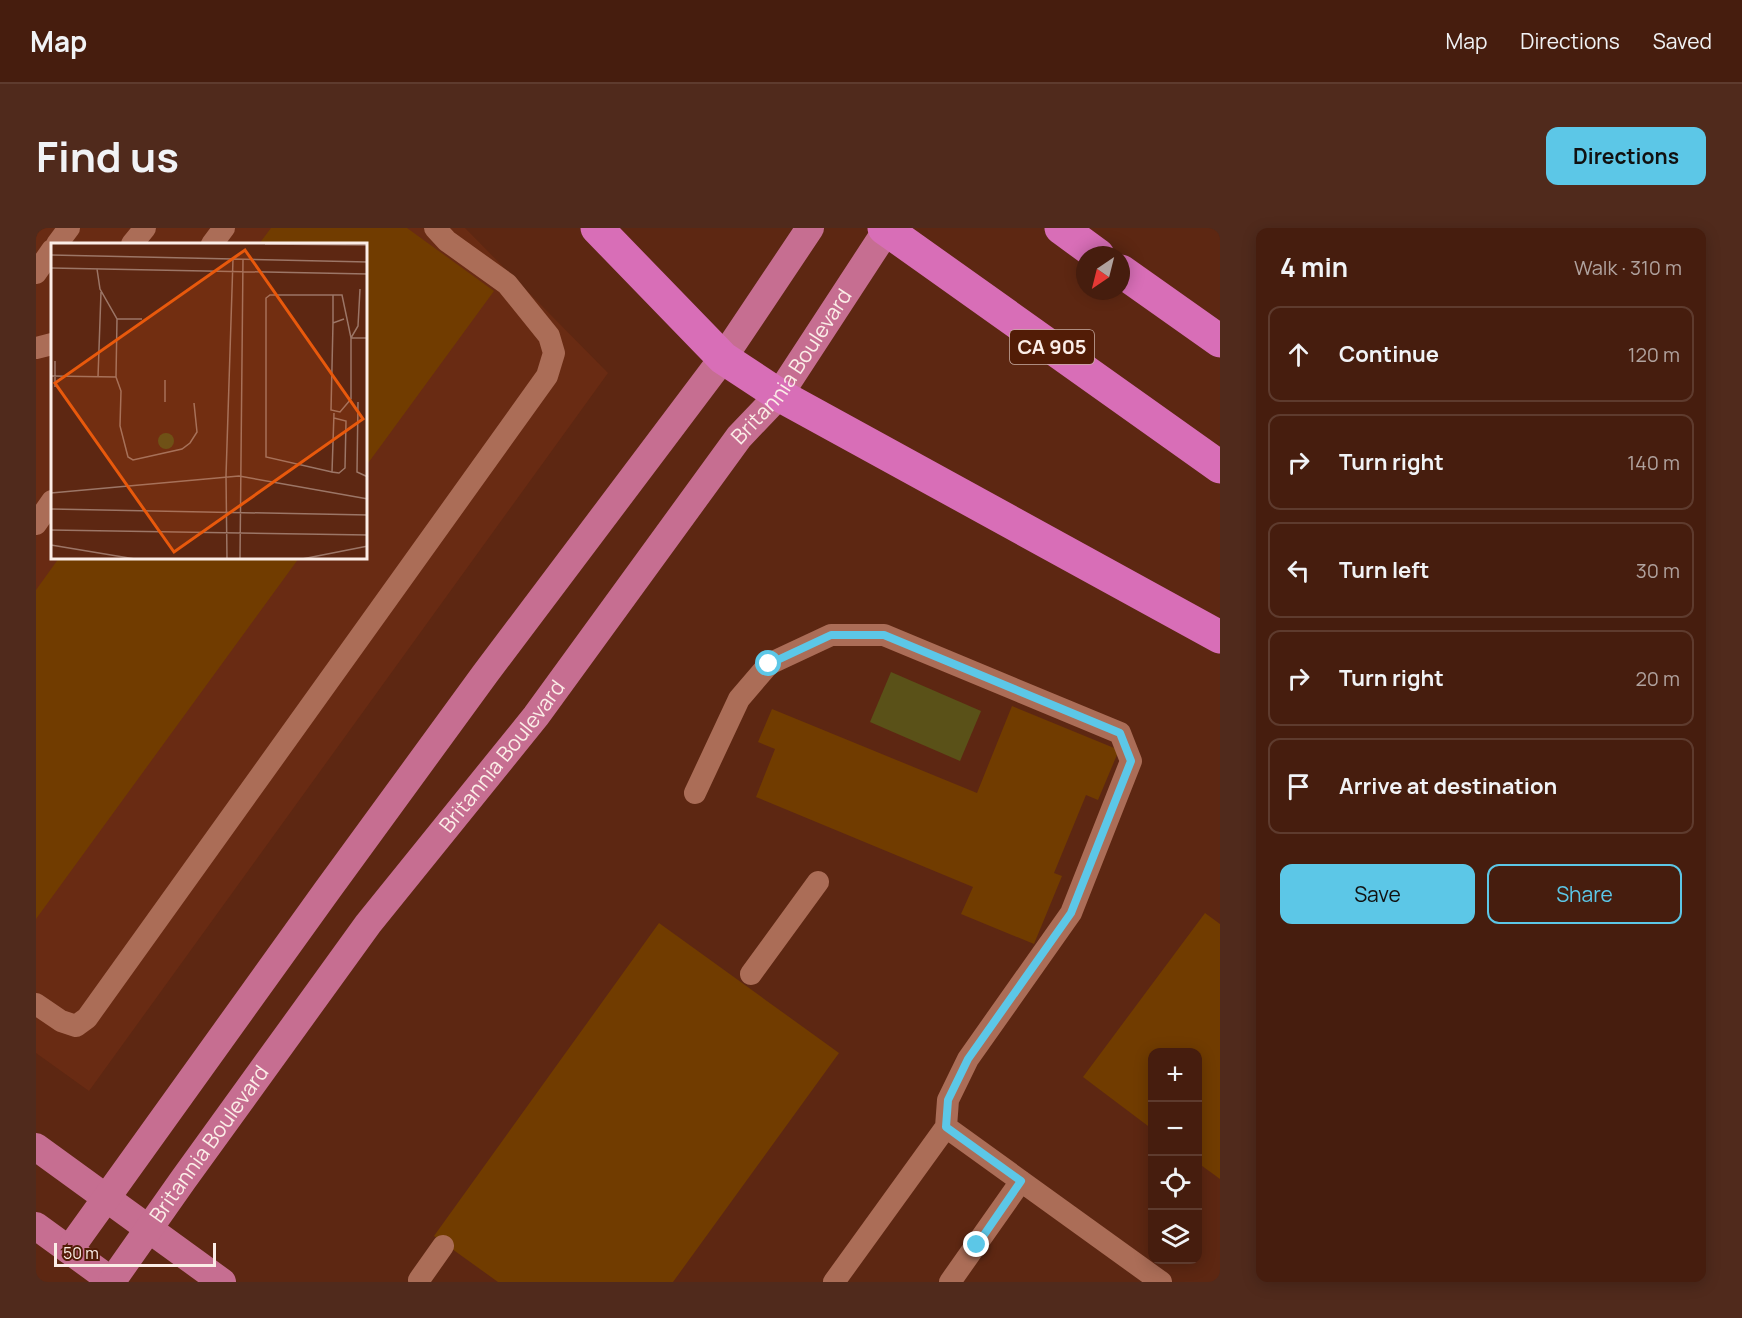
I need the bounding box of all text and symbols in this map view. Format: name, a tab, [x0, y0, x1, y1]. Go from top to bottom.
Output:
text: Map	[30, 22, 87, 60]
text: Map	[1446, 27, 1487, 55]
text: Directions	[1520, 27, 1620, 55]
text: Saved	[1653, 27, 1712, 55]
text: Find us	[36, 127, 179, 185]
button: Directions	[1546, 127, 1706, 185]
inset map	[51, 243, 368, 560]
north arrow	[1076, 246, 1130, 300]
text: 4 min	[1280, 249, 1348, 285]
text: Walk · 310 m	[1574, 254, 1682, 281]
street label: Britannia Boulevard	[724, 283, 858, 450]
road number: CA 905	[1010, 330, 1094, 364]
icon: ahead	[1282, 338, 1315, 371]
text: Continue	[1339, 339, 1439, 369]
text: 120 m	[1628, 341, 1680, 368]
icon: right	[1282, 446, 1315, 479]
text: Turn right	[1339, 447, 1444, 477]
text: 140 m	[1627, 449, 1680, 476]
icon: left	[1282, 554, 1315, 587]
text: Turn left	[1339, 555, 1429, 585]
text: 30 m	[1636, 557, 1680, 584]
route start	[755, 650, 781, 676]
icon: right	[1282, 662, 1315, 695]
text: Turn right	[1339, 663, 1444, 693]
text: 20 m	[1635, 665, 1680, 692]
street label: Britannia Boulevard	[432, 674, 571, 838]
icon: arrive	[1282, 770, 1315, 803]
text: Arrive at destination	[1339, 771, 1557, 801]
button: Save	[1280, 864, 1475, 924]
button: Share	[1487, 864, 1682, 924]
map controls	[1148, 1048, 1202, 1264]
button: +	[1148, 1048, 1202, 1102]
street label: Britannia Boulevard	[142, 1059, 274, 1228]
button: −	[1148, 1102, 1202, 1156]
button: locate	[1148, 1156, 1202, 1210]
button: layers	[1148, 1210, 1202, 1264]
route end	[963, 1231, 989, 1257]
scale bar	[54, 1240, 216, 1268]
text: 50 m	[63, 1242, 99, 1264]

